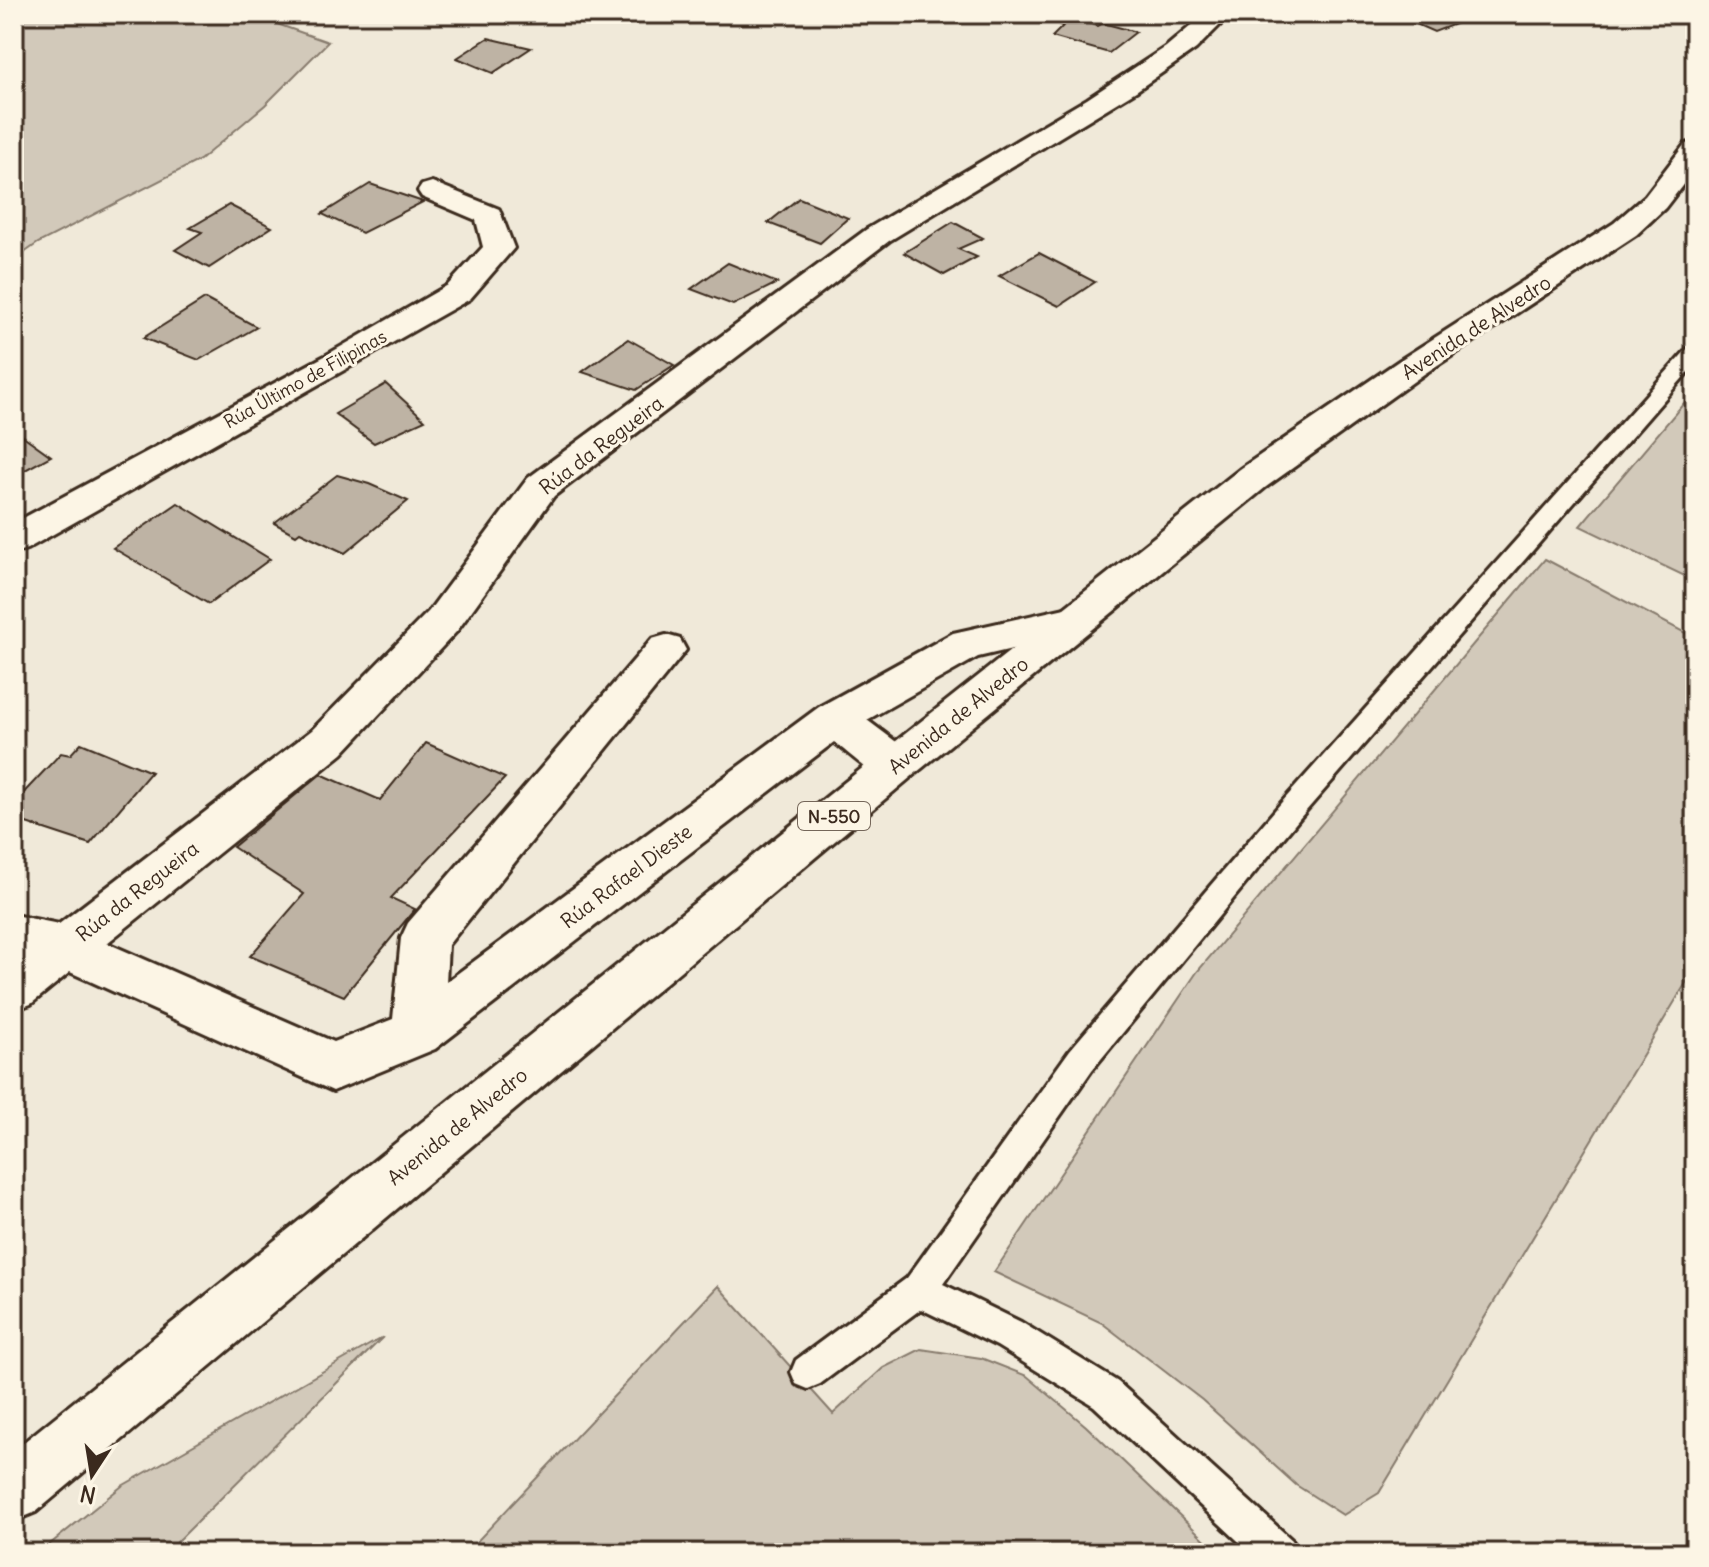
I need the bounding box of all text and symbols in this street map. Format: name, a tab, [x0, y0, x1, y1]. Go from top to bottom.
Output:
street label: Avenida de Alvedro	[1397, 269, 1555, 385]
street label: Rúa Último de Filipinas	[219, 325, 391, 433]
street label: Rúa da Regueira	[534, 390, 668, 500]
street label: Avenida de Alvedro	[883, 651, 1033, 779]
road number: N-550	[798, 802, 870, 830]
street label: Rúa Rafael Dieste	[555, 819, 697, 933]
street label: Rúa da Regueira	[71, 835, 203, 947]
street label: Avenida de Alvedro	[382, 1062, 532, 1190]
north arrow	[52, 1435, 132, 1515]
text: N	[77, 1479, 98, 1510]

